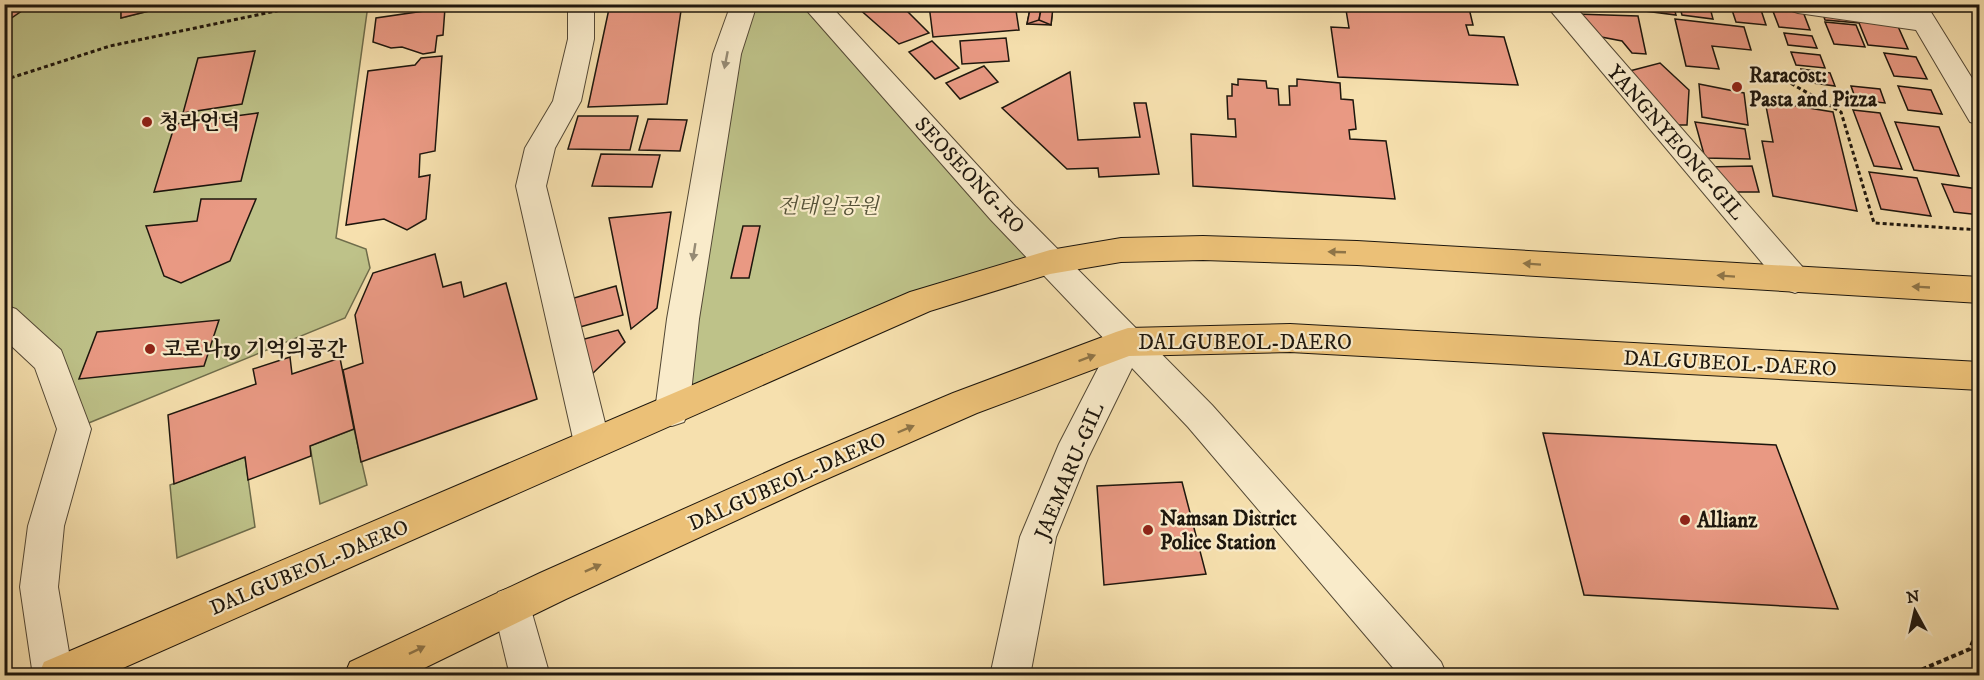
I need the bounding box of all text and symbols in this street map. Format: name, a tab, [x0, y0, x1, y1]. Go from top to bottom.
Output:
one-way arrow	[721, 51, 730, 70]
street label: YANGNYEONG-GIL	[1601, 60, 1750, 225]
place label: Raracost: Pasta and Pizza	[1749, 63, 1878, 113]
marker: Raracost: Pasta and Pizza	[1730, 80, 1744, 94]
place label: 청라언덕	[159, 110, 240, 136]
street label: SEOSEONG-RO	[909, 112, 1030, 239]
marker: 청라언덕	[140, 115, 154, 129]
park label: 전태일공원	[777, 194, 880, 220]
one-way arrow	[690, 243, 699, 262]
one-way arrow	[1328, 248, 1347, 257]
one-way arrow	[1522, 259, 1541, 269]
one-way arrow	[1717, 271, 1736, 281]
one-way arrow	[1912, 282, 1931, 291]
street label: DALGUBEOL-DAERO	[1138, 330, 1352, 356]
place label: 코로나19 기억의공간	[162, 337, 348, 363]
marker: 코로나19 기억의공간	[143, 342, 157, 356]
street label: DALGUBEOL-DAERO	[1623, 345, 1837, 383]
one-way arrow	[1078, 352, 1096, 362]
street label: JAEMARU-GIL	[1029, 399, 1110, 545]
one-way arrow	[897, 424, 914, 433]
street label: DALGUBEOL-DAERO	[685, 427, 890, 537]
place label: Namsan District Police Station	[1160, 506, 1297, 556]
place label: Allianz	[1696, 508, 1758, 534]
marker: Allianz	[1678, 513, 1692, 527]
street label: DALGUBEOL-DAERO	[206, 514, 413, 622]
marker: Namsan District Police Station	[1141, 523, 1155, 537]
one-way arrow	[585, 563, 602, 572]
north arrow	[1885, 581, 1945, 641]
text: N	[1905, 586, 1921, 608]
one-way arrow	[408, 646, 425, 655]

